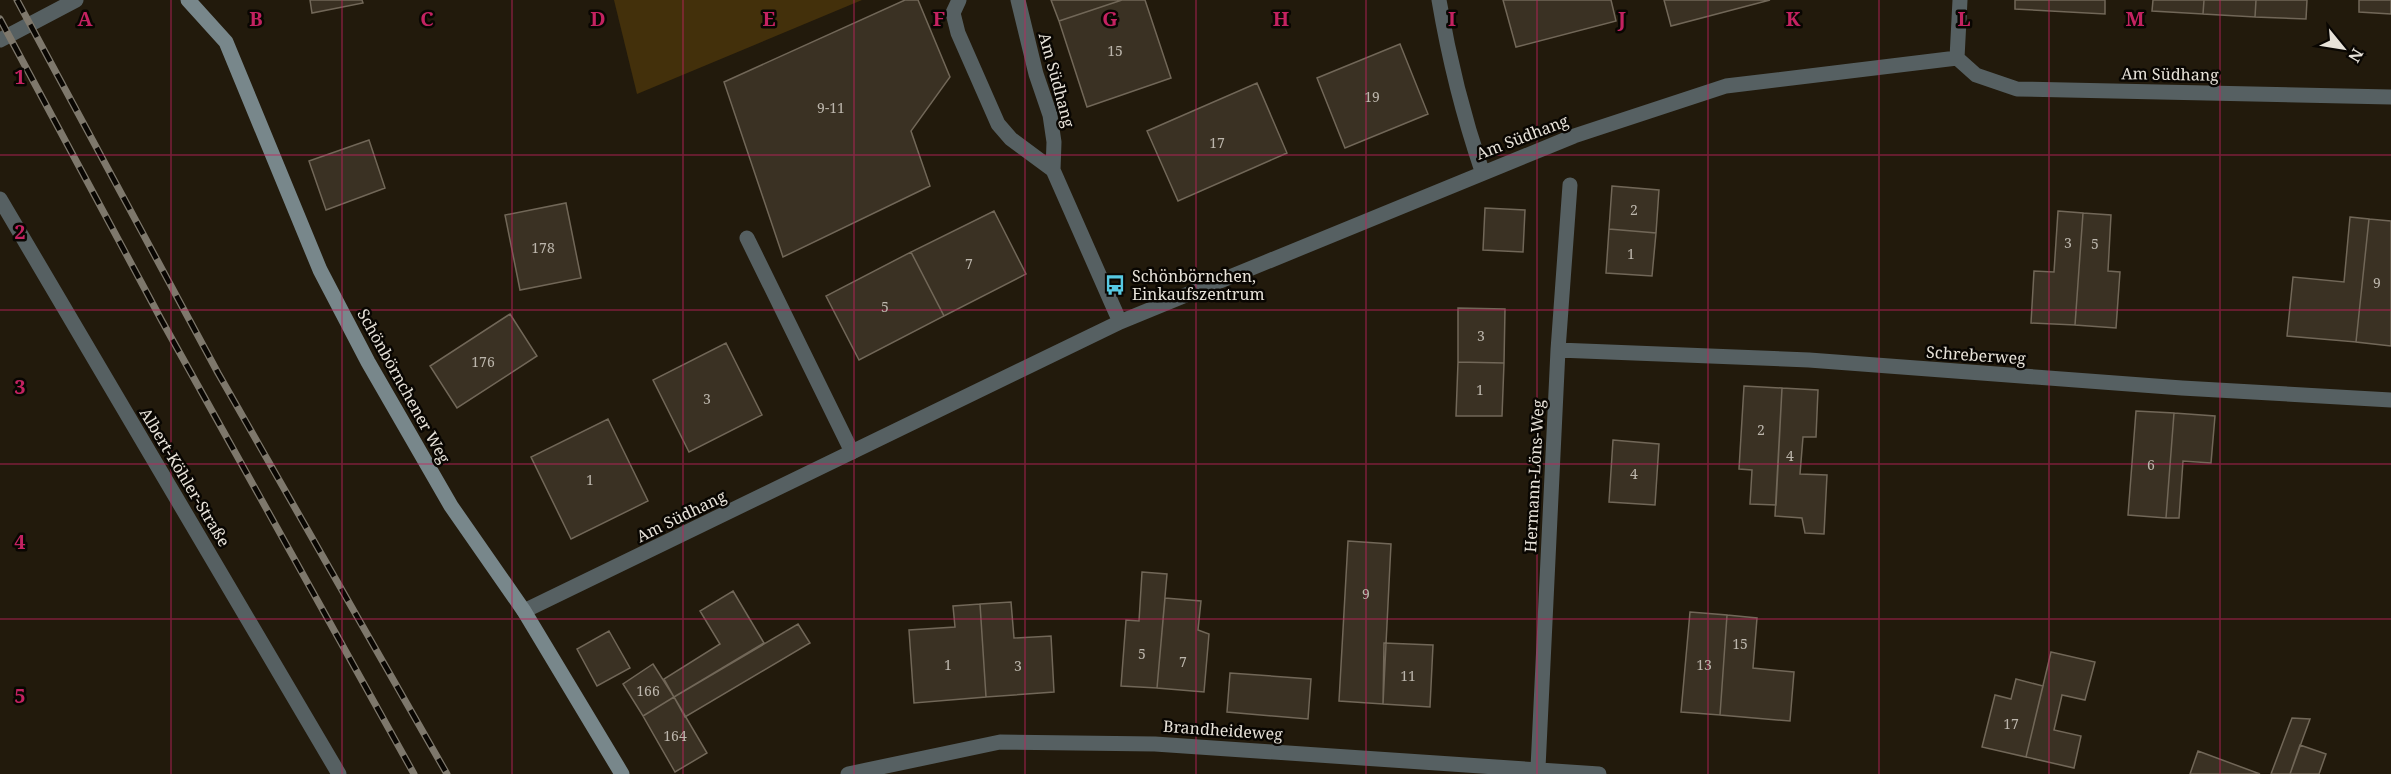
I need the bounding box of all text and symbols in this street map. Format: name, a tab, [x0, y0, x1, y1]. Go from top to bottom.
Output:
text: A	[77, 5, 93, 32]
text: B	[249, 5, 263, 32]
text: C	[420, 5, 434, 32]
text: D	[590, 5, 606, 32]
text: E	[762, 5, 776, 32]
text: F	[933, 5, 945, 32]
text: G	[1102, 5, 1118, 32]
text: H	[1273, 5, 1289, 32]
text: I	[1448, 5, 1456, 32]
text: J	[1617, 5, 1626, 32]
text: K	[1786, 5, 1801, 32]
text: L	[1957, 5, 1971, 32]
text: M	[2125, 5, 2145, 32]
north arrow	[2313, 18, 2373, 78]
street label: Am Südhang	[1034, 30, 1080, 130]
house number: 15	[1107, 41, 1123, 60]
text: N	[2343, 45, 2369, 67]
street label: Am Südhang	[2121, 62, 2219, 86]
text: 1	[14, 63, 26, 90]
house number: 19	[1364, 87, 1380, 106]
house number: 9-11	[817, 98, 845, 117]
street label: Am Südhang	[1473, 109, 1572, 165]
house number: 17	[1209, 133, 1225, 152]
house number: 2	[1630, 200, 1638, 219]
text: 2	[14, 218, 26, 245]
house number: 3	[2064, 233, 2072, 252]
house number: 5	[2091, 234, 2099, 253]
house number: 178	[531, 238, 555, 257]
house number: 1	[1627, 244, 1635, 263]
house number: 7	[965, 254, 973, 273]
place label: Schönbörnchen, Einkaufszentrum	[1132, 265, 1265, 305]
bus stop icon: Schönbörnchen, Einkaufszentrum	[1103, 273, 1127, 297]
house number: 9	[2373, 273, 2381, 292]
house number: 5	[881, 297, 889, 316]
street label: Schönbörnchener Weg	[352, 305, 456, 467]
house number: 3	[1477, 326, 1485, 345]
street label: Schreberweg	[1925, 341, 2027, 369]
house number: 176	[471, 352, 495, 371]
text: 3	[14, 373, 26, 400]
house number: 1	[1476, 380, 1484, 399]
house number: 3	[703, 389, 711, 408]
street label: Hermann-Löns-Weg	[1519, 399, 1549, 553]
street label: Albert-Köhler-Straße	[135, 403, 235, 551]
house number: 2	[1757, 420, 1765, 439]
house number: 4	[1786, 446, 1794, 465]
house number: 6	[2147, 455, 2155, 474]
house number: 4	[1630, 464, 1638, 483]
house number: 1	[586, 470, 594, 489]
street label: Am Südhang	[632, 485, 730, 547]
text: 4	[14, 528, 26, 555]
house number: 9	[1362, 584, 1370, 603]
house number: 15	[1732, 634, 1748, 653]
house number: 5	[1138, 644, 1146, 663]
house number: 7	[1179, 652, 1187, 671]
house number: 1	[944, 655, 952, 674]
house number: 13	[1696, 655, 1712, 674]
house number: 3	[1014, 656, 1022, 675]
house number: 11	[1400, 666, 1416, 685]
house number: 166	[636, 681, 660, 700]
text: 5	[14, 682, 26, 709]
house number: 17	[2003, 714, 2019, 733]
street label: Brandheideweg	[1162, 715, 1284, 745]
house number: 164	[663, 726, 687, 745]

